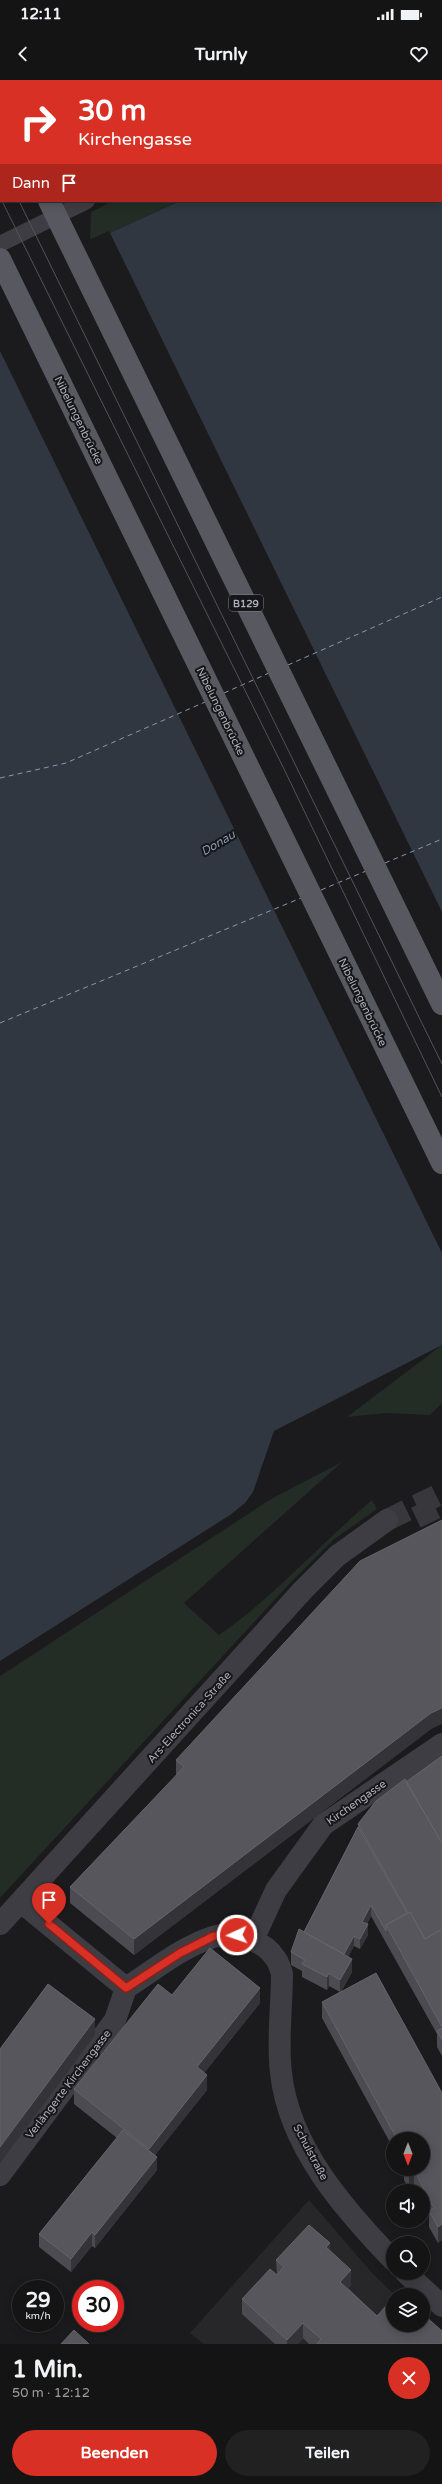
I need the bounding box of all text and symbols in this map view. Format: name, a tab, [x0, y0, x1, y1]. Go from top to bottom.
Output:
text: 12:11	[20, 5, 62, 23]
icon: back	[12, 43, 34, 65]
text: Turnly	[195, 43, 247, 65]
icon: heart	[408, 43, 430, 65]
text: 30 m	[78, 94, 146, 128]
icon: right	[12, 96, 64, 148]
text: Kirchengasse	[78, 128, 192, 150]
icon: arrive	[58, 172, 80, 194]
text: Dann	[12, 174, 50, 192]
street label: Nibelungenbrücke	[52, 374, 106, 466]
road number: B129	[229, 595, 263, 611]
street label: Nibelungenbrücke	[194, 665, 248, 757]
water label: Donau	[198, 827, 238, 859]
street label: Nibelungenbrücke	[336, 956, 390, 1048]
street label: Ars-Electronica-Straße	[145, 1669, 234, 1766]
street label: Kirchengasse	[324, 1777, 389, 1828]
pin	[32, 1883, 66, 1924]
icon: arrive	[38, 1889, 60, 1911]
position arrow	[216, 1914, 258, 1956]
street label: Verlängerte Kirchengasse	[23, 2027, 114, 2141]
street label: Schulstraße	[290, 2122, 331, 2182]
north arrow	[386, 2132, 430, 2176]
map controls	[386, 2132, 430, 2332]
button: sound	[386, 2184, 430, 2228]
button: search	[386, 2236, 430, 2280]
speed limit sign: 30	[72, 2280, 124, 2332]
button: layers	[386, 2288, 430, 2332]
text: 29	[25, 2289, 51, 2313]
text: km/h	[25, 2310, 51, 2322]
text: 1 Min.	[12, 2355, 83, 2384]
button: close	[388, 2357, 430, 2399]
text: 50 m · 12:12	[12, 2385, 90, 2401]
button: Beenden	[12, 2430, 217, 2476]
button: Teilen	[225, 2430, 430, 2476]

